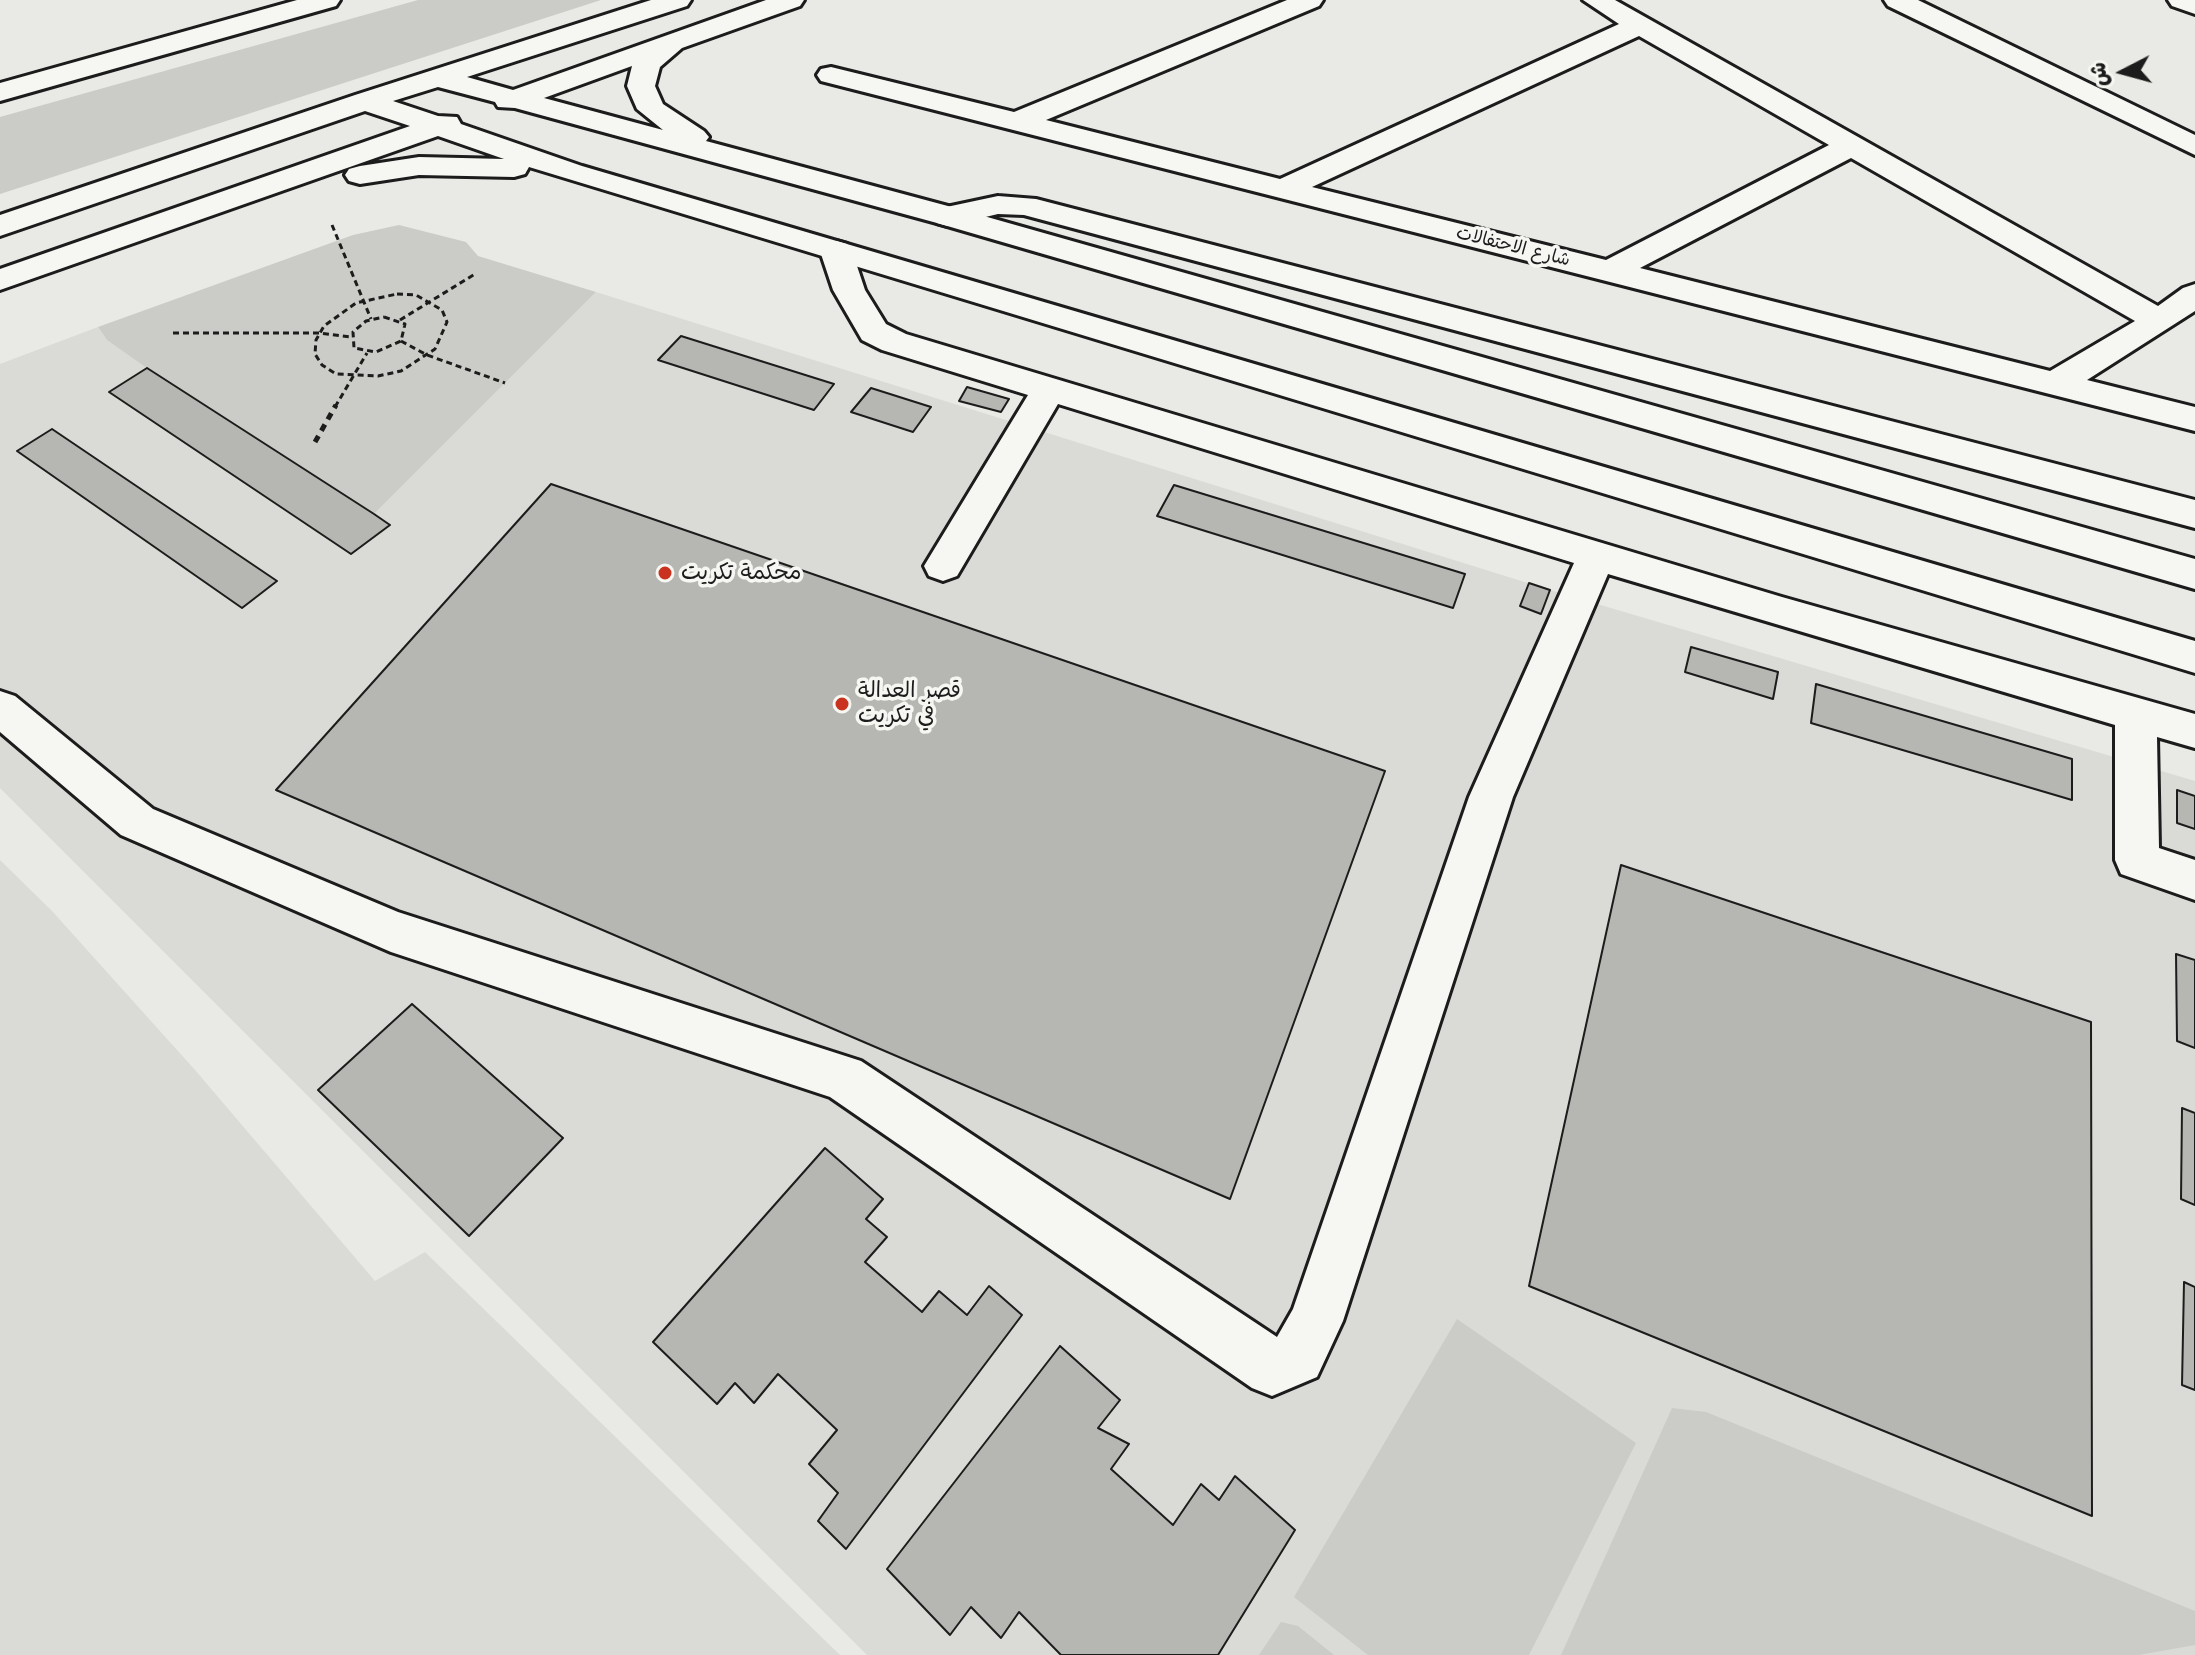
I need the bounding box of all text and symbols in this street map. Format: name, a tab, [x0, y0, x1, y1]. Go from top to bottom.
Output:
north arrow	[2083, 32, 2163, 112]
text: ش	[2083, 61, 2114, 88]
street label: شارع الاحتفالات	[1454, 222, 1572, 272]
place label: محكمة تكريت	[681, 560, 801, 586]
marker: محكمة تكريت	[656, 564, 674, 582]
place label: قصر العدالة في تكريت	[858, 678, 961, 730]
marker: قصر العدالة في تكريت	[833, 695, 851, 713]

